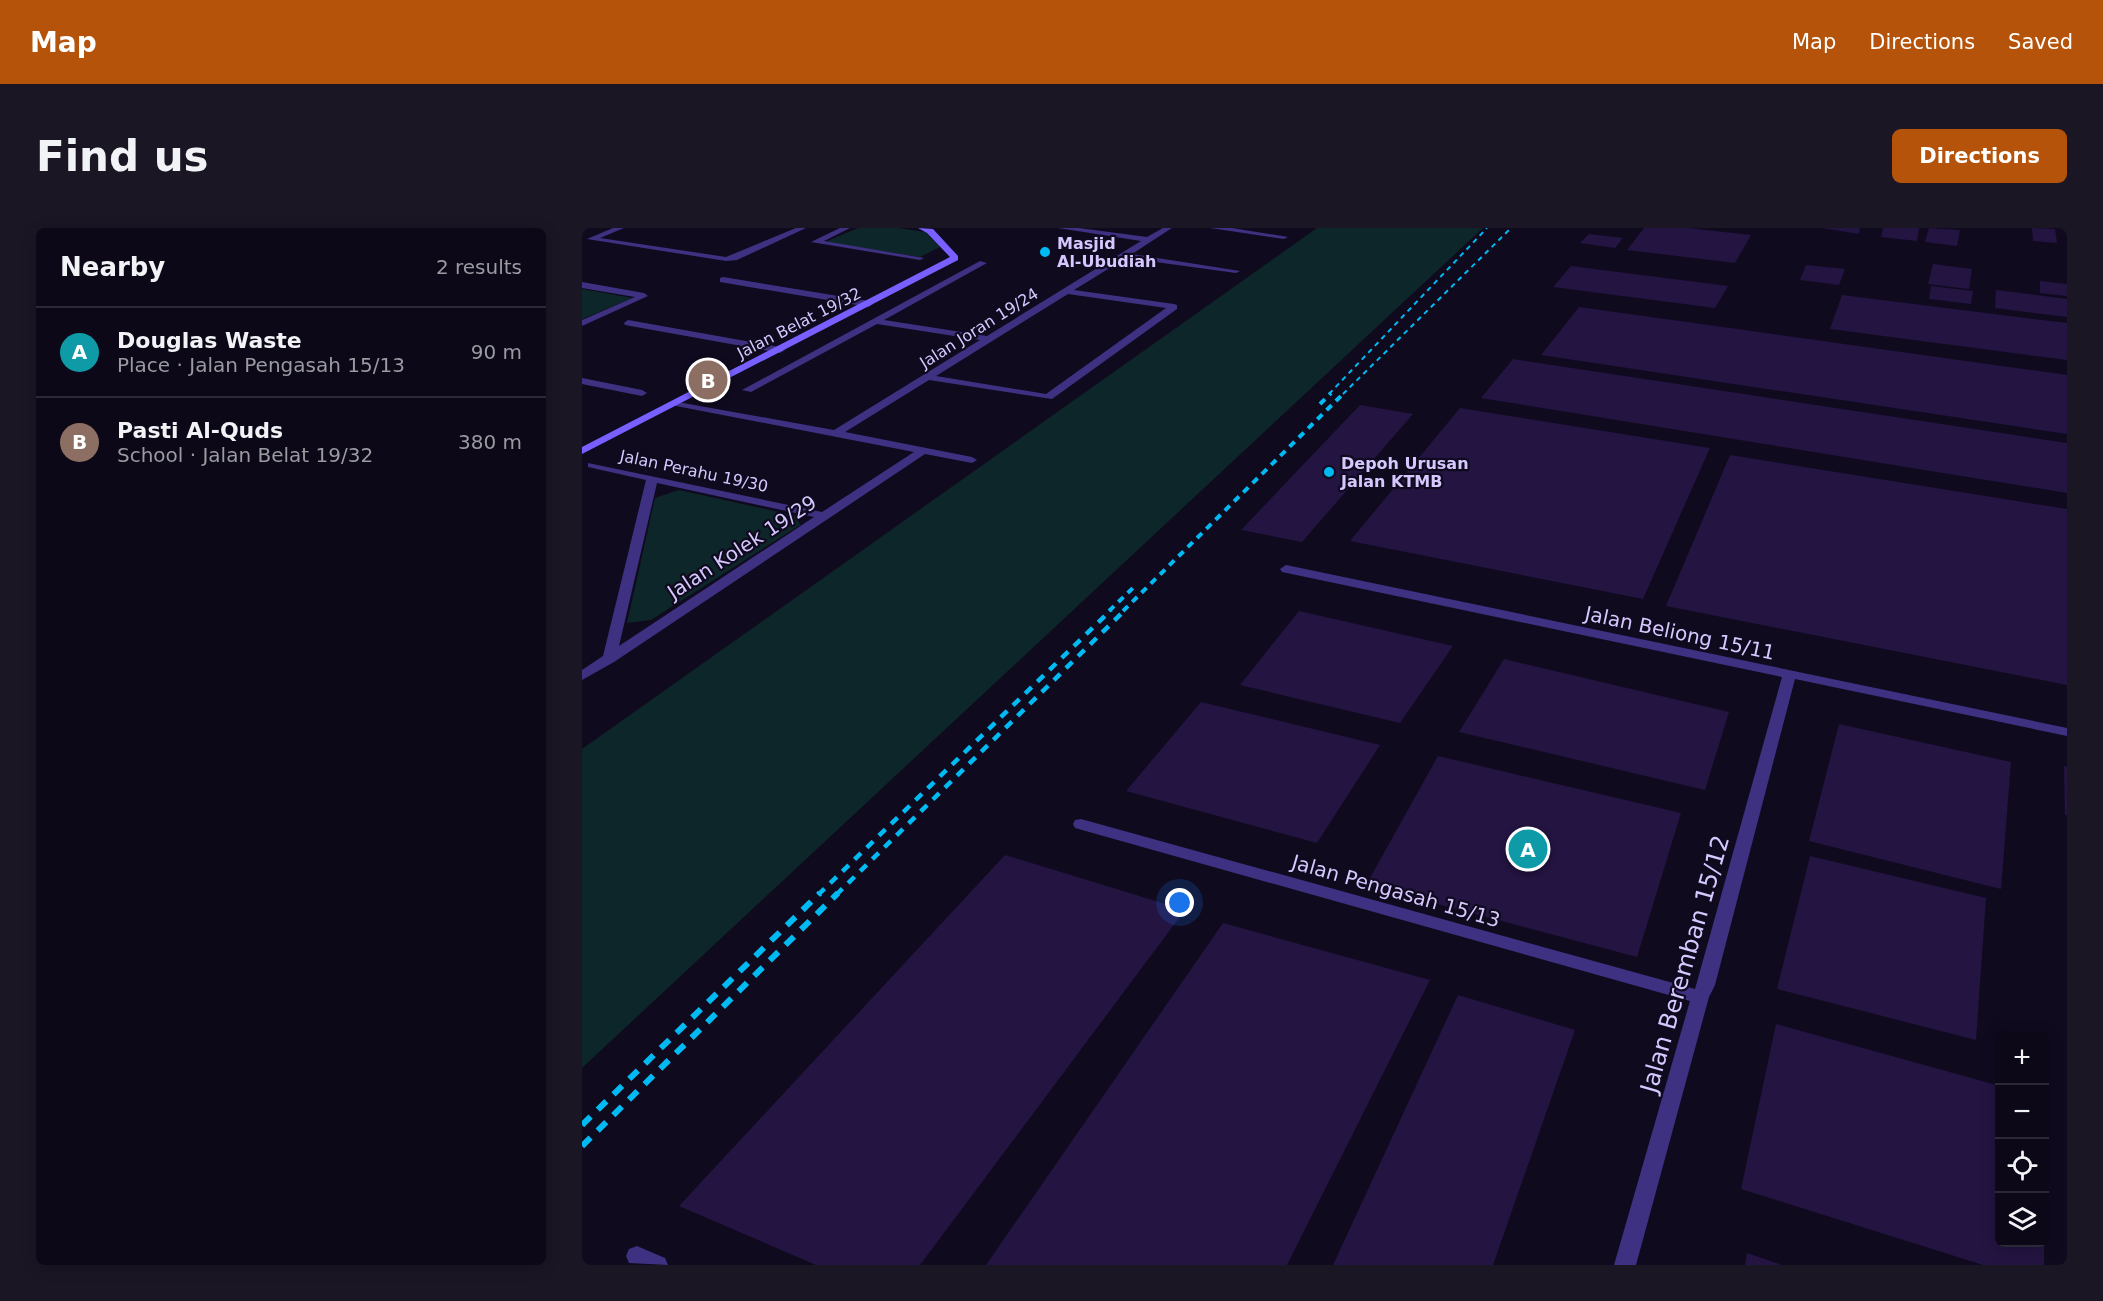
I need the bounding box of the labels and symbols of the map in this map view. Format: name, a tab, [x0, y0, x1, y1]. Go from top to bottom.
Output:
place label: Masjid Al-Ubudiah	[1057, 234, 1156, 271]
marker: Masjid Al-Ubudiah	[1038, 245, 1052, 259]
street label: Jalan Belat 19/32	[733, 284, 864, 363]
street label: Jalan Joran 19/24	[915, 284, 1042, 373]
pin: B	[688, 358, 728, 402]
street label: Jalan Perahu 19/30	[617, 446, 770, 496]
place label: Depoh Urusan Jalan KTMB	[1340, 454, 1469, 491]
marker: Depoh Urusan Jalan KTMB	[1322, 465, 1336, 479]
street label: Jalan Kolek 19/29	[661, 490, 821, 605]
street label: Jalan Beliong 15/11	[1581, 601, 1777, 665]
pin: A	[1508, 826, 1548, 872]
street label: Jalan Beremban 15/12	[1634, 832, 1735, 1098]
street label: Jalan Pengasah 15/13	[1287, 849, 1503, 932]
your location	[1165, 888, 1194, 917]

